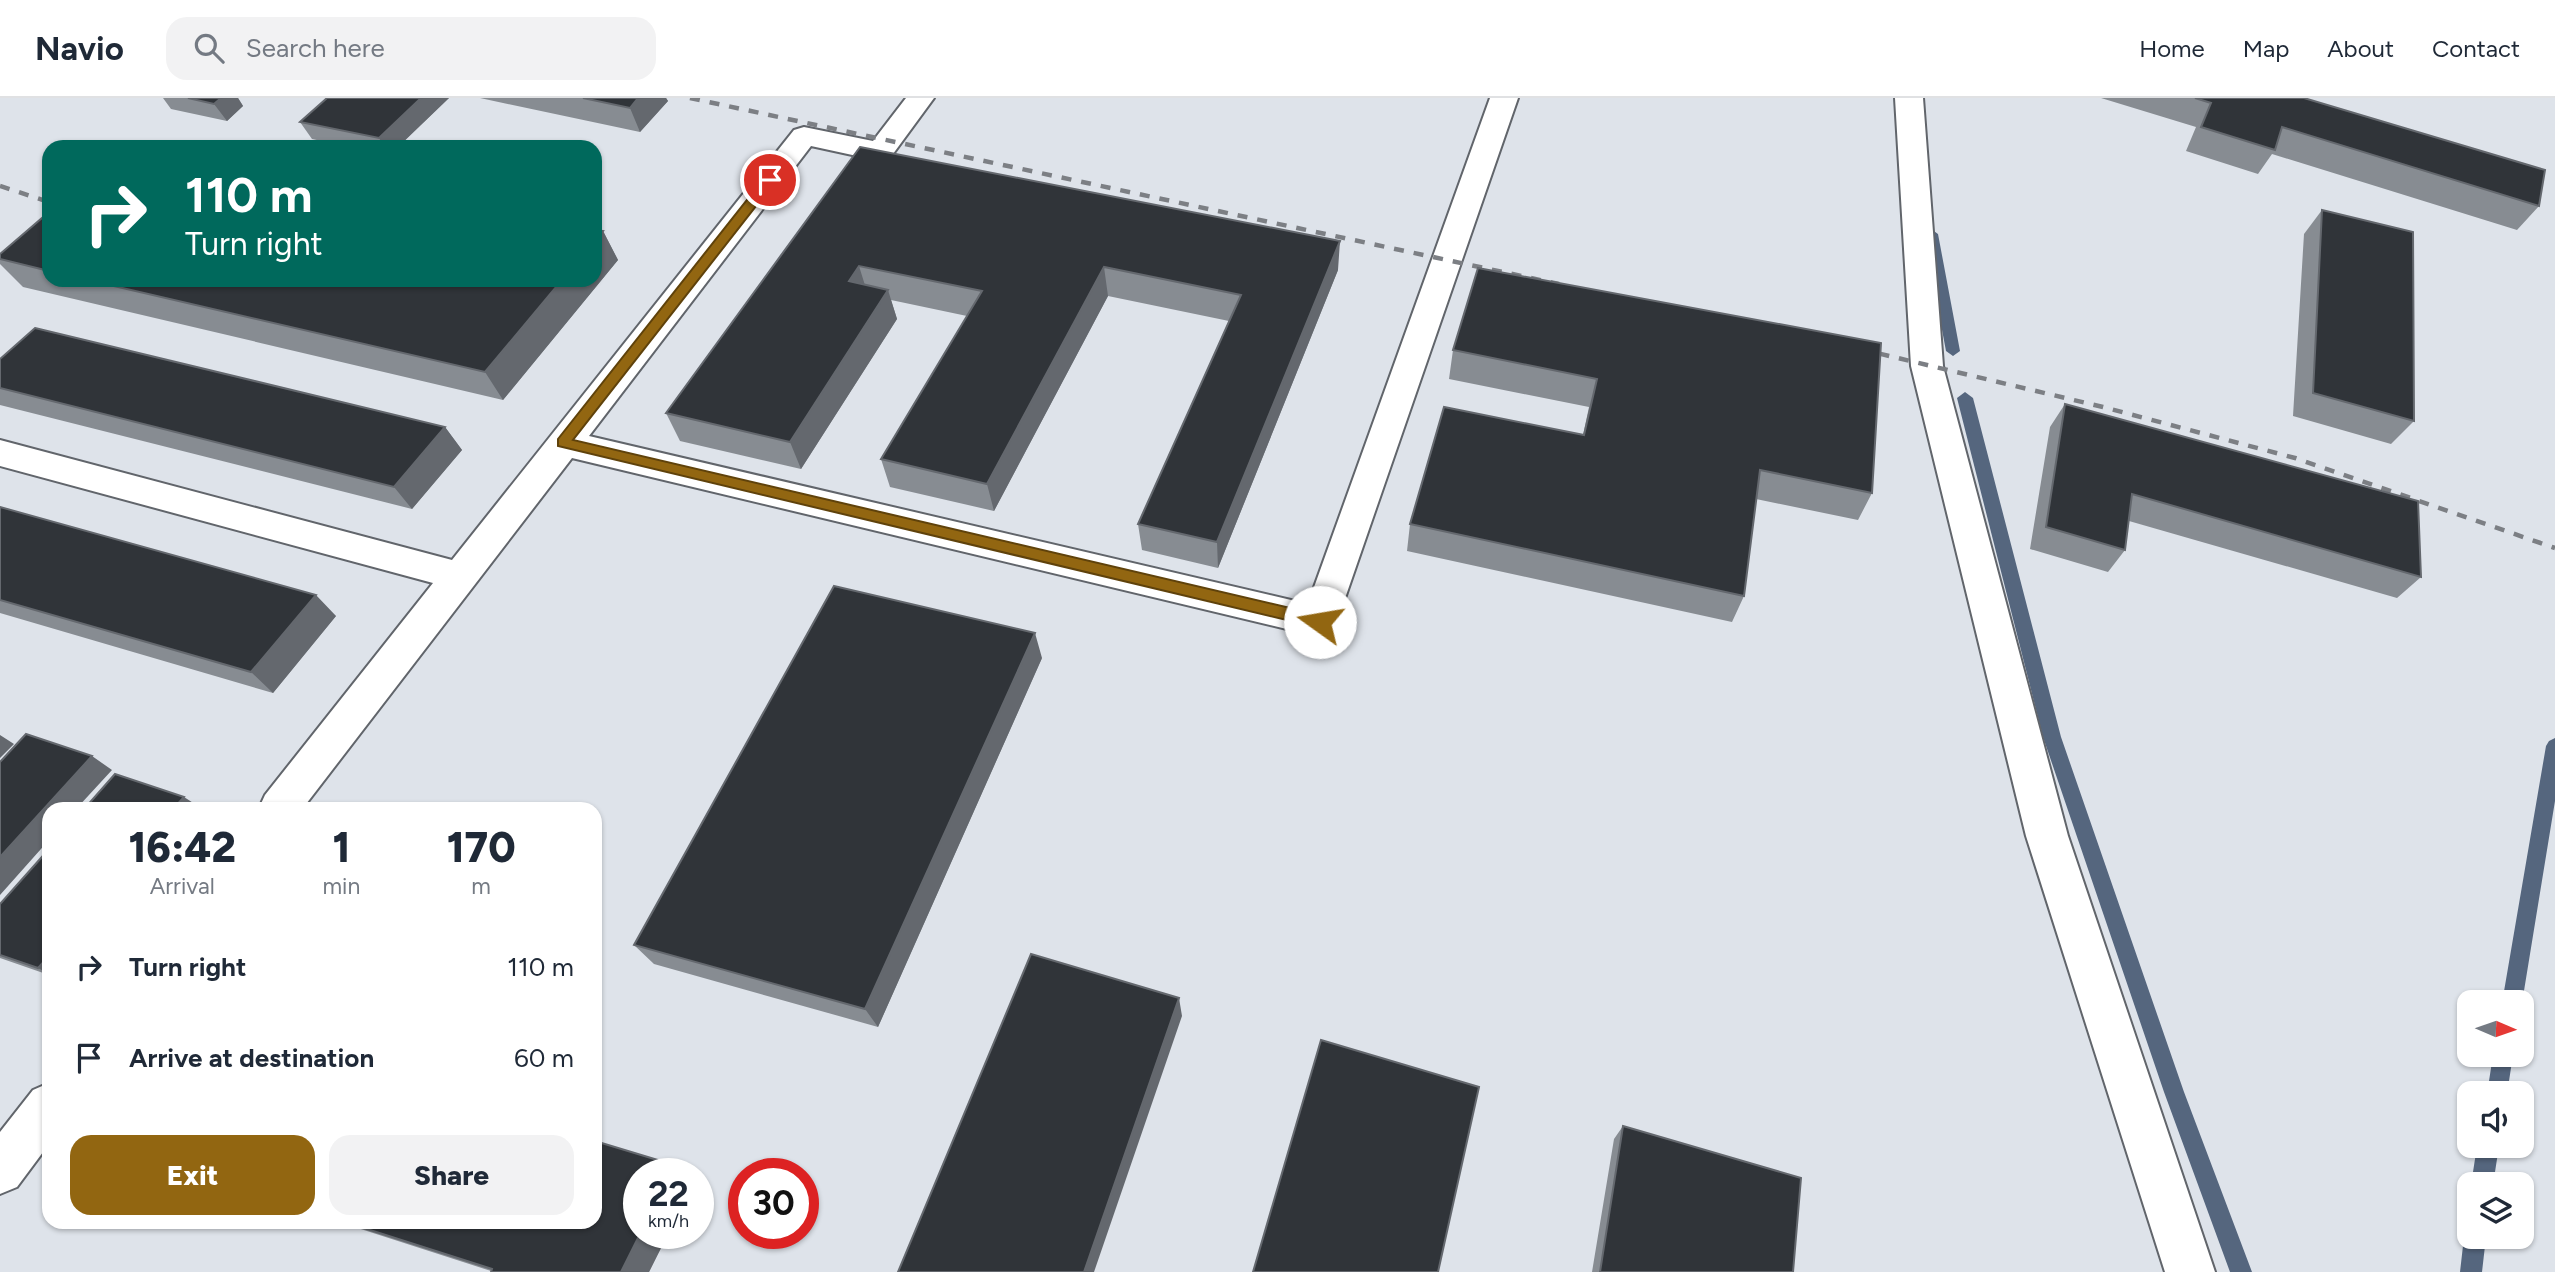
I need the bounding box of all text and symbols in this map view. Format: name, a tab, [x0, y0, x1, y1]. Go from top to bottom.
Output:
search box	[166, 17, 656, 80]
text: Navio	[35, 29, 124, 68]
icon: search	[190, 29, 228, 67]
text: Search here	[246, 32, 385, 64]
text: Home	[2139, 34, 2205, 63]
text: Map	[2243, 34, 2289, 63]
text: About	[2327, 34, 2394, 63]
text: Contact	[2432, 34, 2520, 63]
pin	[740, 150, 800, 210]
icon: arrive	[751, 161, 789, 199]
text: 110 m	[185, 165, 313, 224]
icon: right	[70, 168, 161, 259]
text: Turn right	[185, 225, 323, 263]
position arrow	[1283, 585, 1357, 659]
text: 16:42	[128, 822, 236, 873]
text: 1	[332, 822, 350, 873]
text: 170	[447, 822, 516, 873]
text: Arrival	[150, 872, 215, 900]
text: min	[322, 872, 360, 900]
text: m	[471, 872, 491, 900]
icon: right	[70, 948, 108, 986]
text: Turn right	[129, 951, 246, 983]
text: 110 m	[507, 951, 574, 983]
north arrow	[2457, 990, 2534, 1068]
map controls	[2457, 990, 2534, 1249]
icon: arrive	[70, 1039, 108, 1077]
text: Arrive at destination	[129, 1042, 374, 1074]
text: 60 m	[514, 1042, 574, 1074]
button: sound	[2457, 1081, 2534, 1158]
button: Exit	[70, 1135, 315, 1215]
button: Share	[329, 1135, 574, 1215]
speed limit sign: 30	[728, 1158, 819, 1249]
button: layers	[2457, 1172, 2534, 1249]
text: 22	[648, 1173, 689, 1215]
text: km/h	[648, 1210, 689, 1232]

